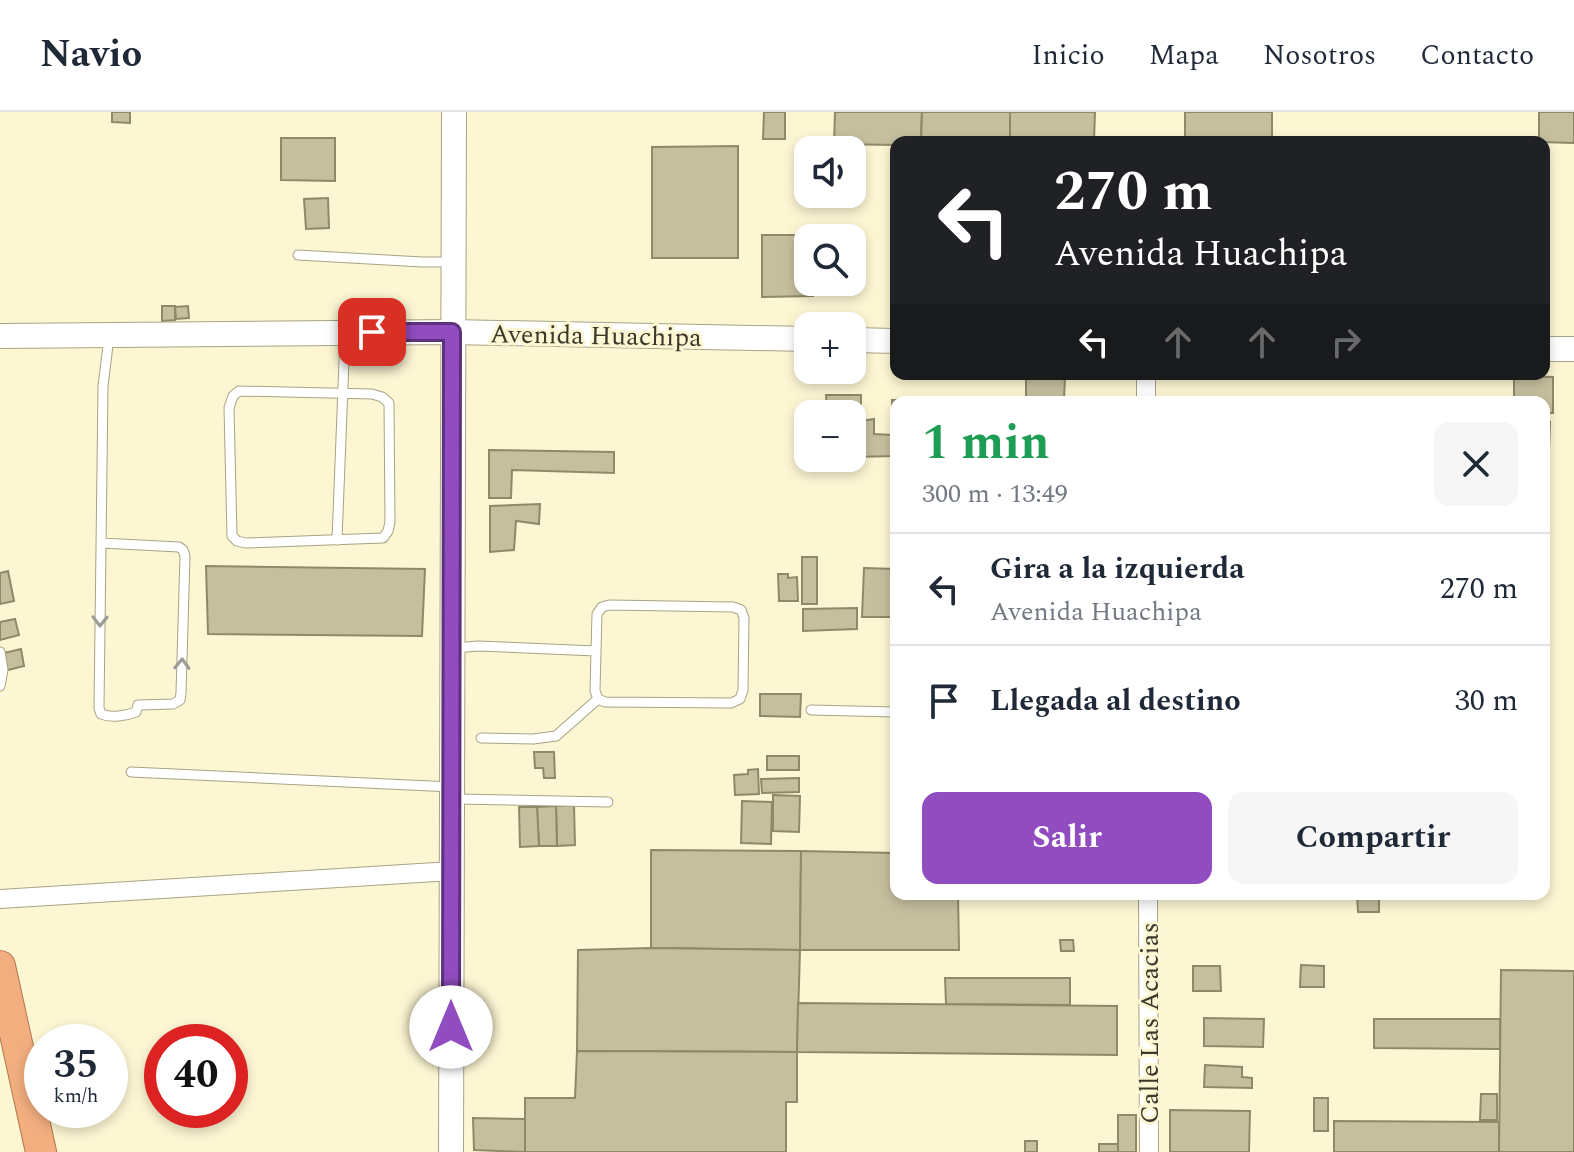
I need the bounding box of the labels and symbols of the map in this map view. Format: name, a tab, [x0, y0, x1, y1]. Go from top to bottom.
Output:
pin	[338, 298, 406, 366]
street label: Avenida Huachipa	[490, 314, 703, 358]
one-way arrow	[91, 615, 109, 628]
one-way arrow	[173, 657, 191, 670]
street label: Calle Las Acacias	[1130, 922, 1170, 1124]
position arrow	[409, 985, 493, 1069]
speed limit sign: 40	[144, 1024, 248, 1128]

